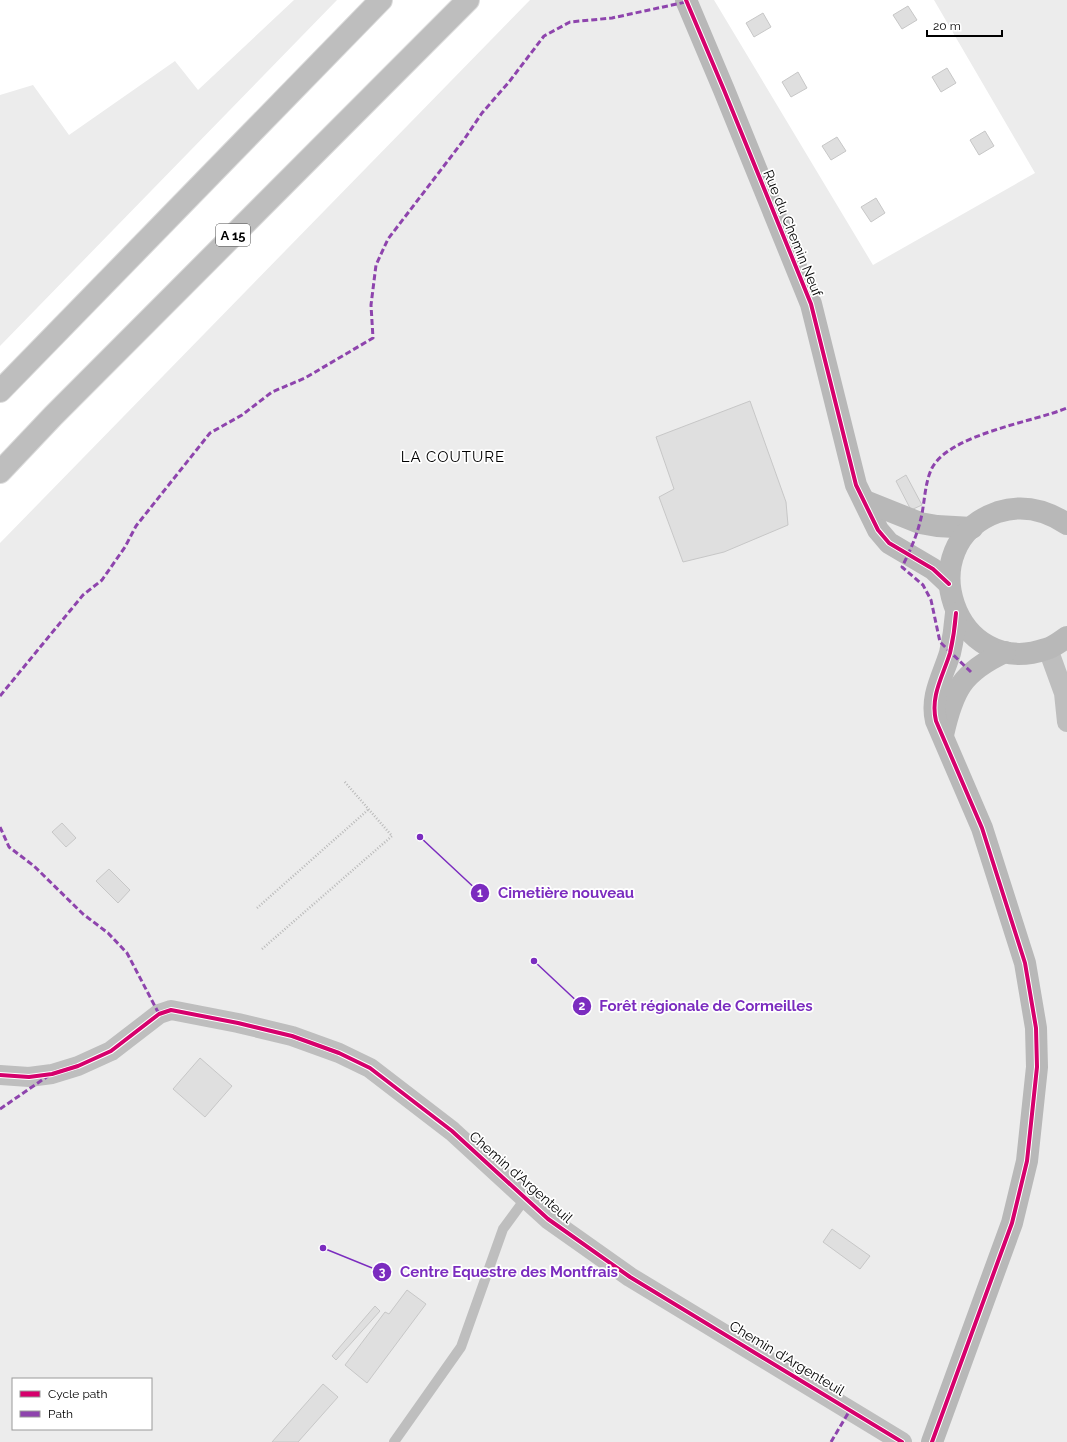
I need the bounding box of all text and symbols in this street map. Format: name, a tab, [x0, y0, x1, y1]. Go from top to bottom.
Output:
scale bar	[927, 12, 1002, 38]
text: 20 m	[933, 19, 961, 33]
street label: Rue du Chemin Neuf	[760, 167, 826, 300]
road number: A 15	[216, 224, 250, 246]
district label: LA COUTURE	[401, 448, 505, 466]
callout: Cimetière nouveau	[470, 879, 642, 906]
text: Cimetière nouveau	[498, 884, 634, 902]
text: 1	[477, 886, 483, 900]
callout: Forêt régionale de Cormeilles	[572, 993, 821, 1020]
text: Forêt régionale de Cormeilles	[599, 997, 813, 1015]
text: 2	[579, 999, 586, 1013]
street label: Chemin d'Argenteuil	[466, 1128, 576, 1226]
callout: Centre Equestre des Montfrais	[372, 1258, 626, 1285]
text: Centre Equestre des Montfrais	[400, 1263, 618, 1281]
text: 3	[379, 1265, 386, 1279]
street label: Chemin d'Argenteuil	[727, 1317, 848, 1399]
legend	[12, 1378, 152, 1430]
text: Cycle path	[48, 1387, 107, 1401]
text: Path	[48, 1407, 73, 1421]

